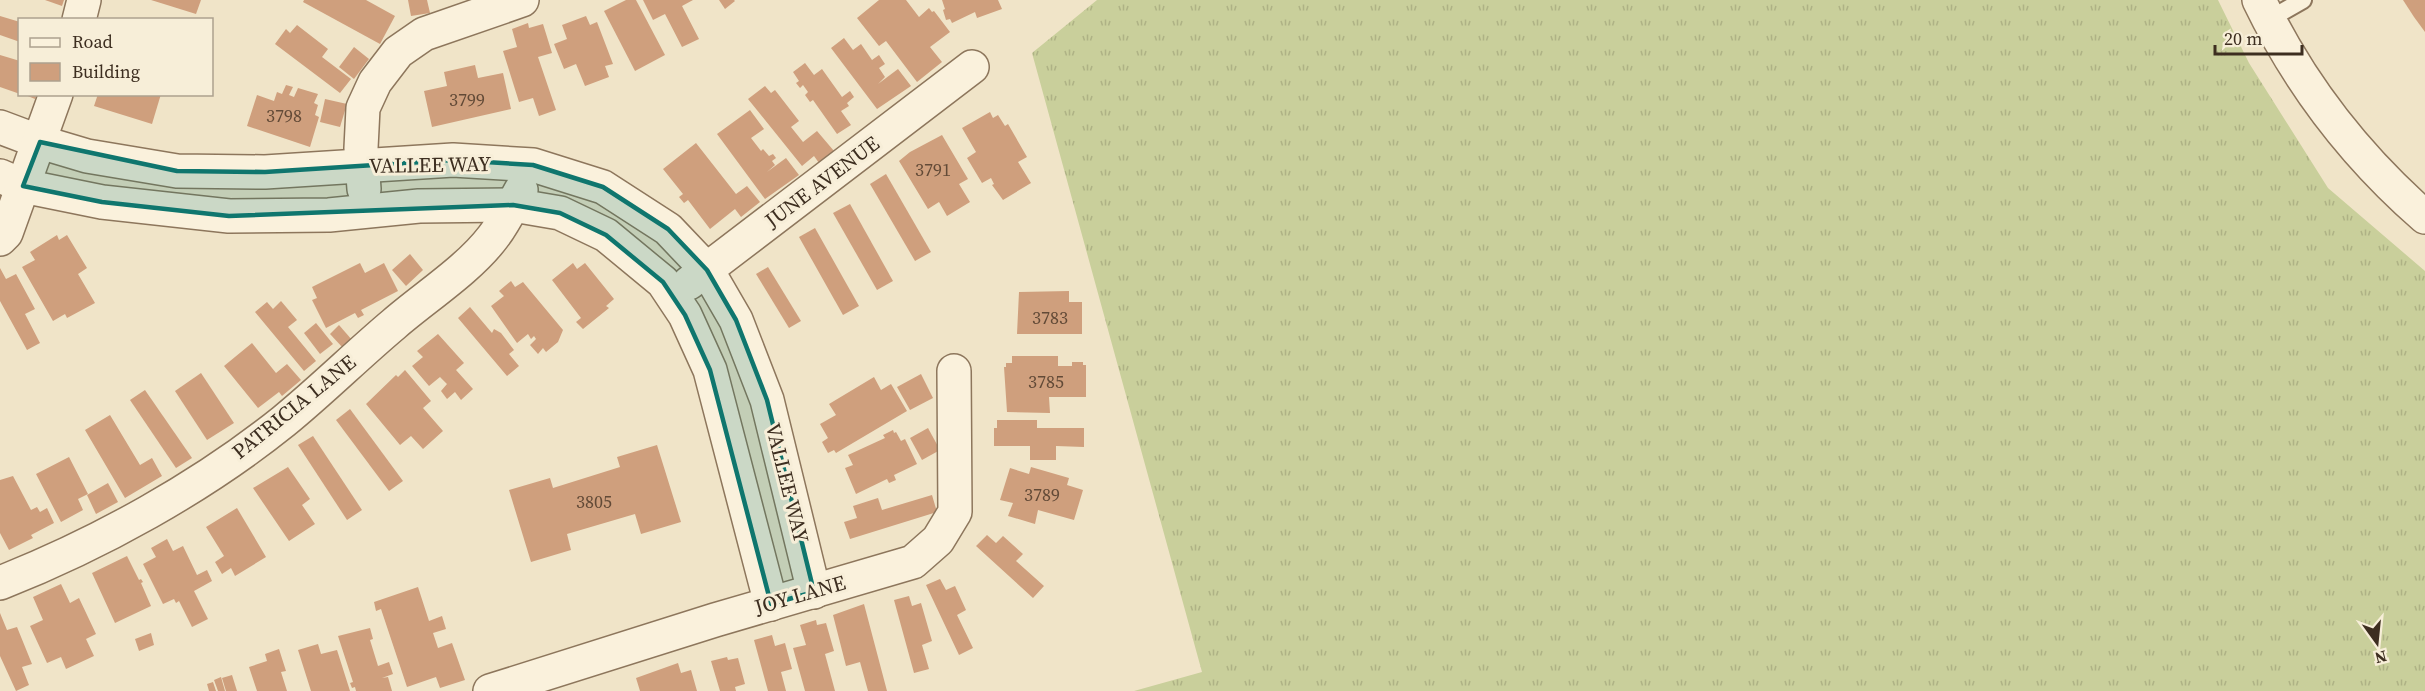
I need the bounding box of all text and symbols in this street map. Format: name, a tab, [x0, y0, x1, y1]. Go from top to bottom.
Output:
legend	[18, 18, 213, 96]
scale bar	[2215, 18, 2302, 56]
text: 20 m	[2224, 26, 2262, 51]
text: Road	[72, 29, 113, 54]
text: Building	[72, 59, 140, 84]
house number: 3799	[449, 87, 485, 112]
house number: 3798	[266, 103, 302, 128]
street label: JUNE AVENUE	[758, 129, 885, 235]
street label: VALLEE WAY	[369, 149, 492, 180]
house number: 3791	[915, 157, 951, 182]
house number: 3783	[1032, 305, 1068, 330]
street label: PATRICIA LANE	[226, 348, 362, 466]
house number: 3785	[1028, 369, 1064, 394]
street label: VALLEE WAY	[759, 420, 817, 546]
house number: 3789	[1024, 482, 1060, 507]
house number: 3805	[576, 489, 612, 514]
street label: JOY LANE	[750, 568, 849, 622]
north arrow	[2347, 613, 2407, 673]
text: N	[2372, 645, 2389, 670]

